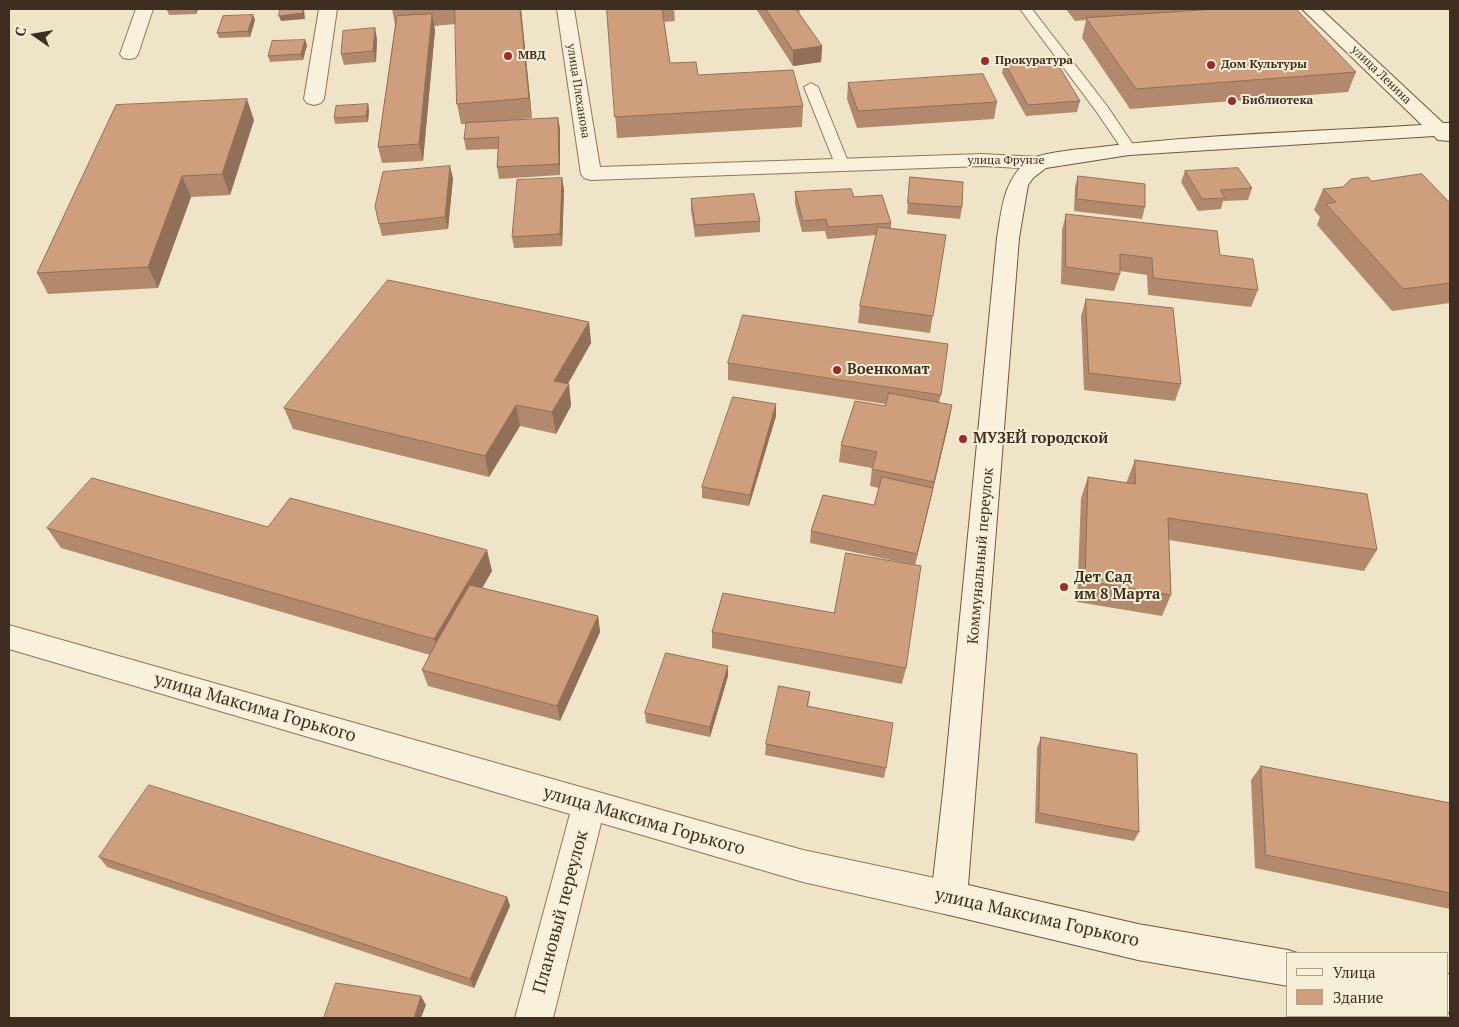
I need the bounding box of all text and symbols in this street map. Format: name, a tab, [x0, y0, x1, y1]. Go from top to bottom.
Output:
north arrow	[10, 10, 60, 60]
text: С	[10, 25, 30, 38]
street label: улица Плеханова	[563, 43, 593, 139]
street label: улица Ленина	[1348, 43, 1414, 107]
place label: МВД	[518, 49, 546, 63]
marker: МВД	[502, 50, 514, 62]
place label: Прокуратура	[995, 54, 1073, 68]
marker: Прокуратура	[979, 55, 991, 67]
place label: Дом Культуры	[1221, 58, 1307, 72]
marker: Дом Культуры	[1205, 59, 1217, 71]
place label: Библиотека	[1242, 94, 1313, 108]
marker: Библиотека	[1226, 95, 1238, 107]
street label: улица Фрунзе	[967, 154, 1045, 168]
place label: Военкомат	[847, 361, 930, 379]
marker: Военкомат	[831, 364, 843, 376]
place label: МУЗЕЙ городской	[973, 430, 1108, 448]
marker: МУЗЕЙ городской	[957, 433, 969, 445]
street label: Коммунальный переулок	[964, 467, 998, 645]
place label: Дет Сад им 8 Марта	[1074, 569, 1160, 604]
marker: Дет Сад им 8 Марта	[1058, 581, 1070, 593]
street label: улица Максима Горького	[152, 669, 358, 747]
street label: улица Максима Горького	[541, 782, 747, 860]
street label: Плановый переулок	[529, 828, 593, 996]
street label: улица Максима Горького	[933, 884, 1141, 952]
legend	[1286, 952, 1449, 1017]
text: Улица	[1333, 962, 1376, 982]
text: Здание	[1333, 987, 1383, 1007]

